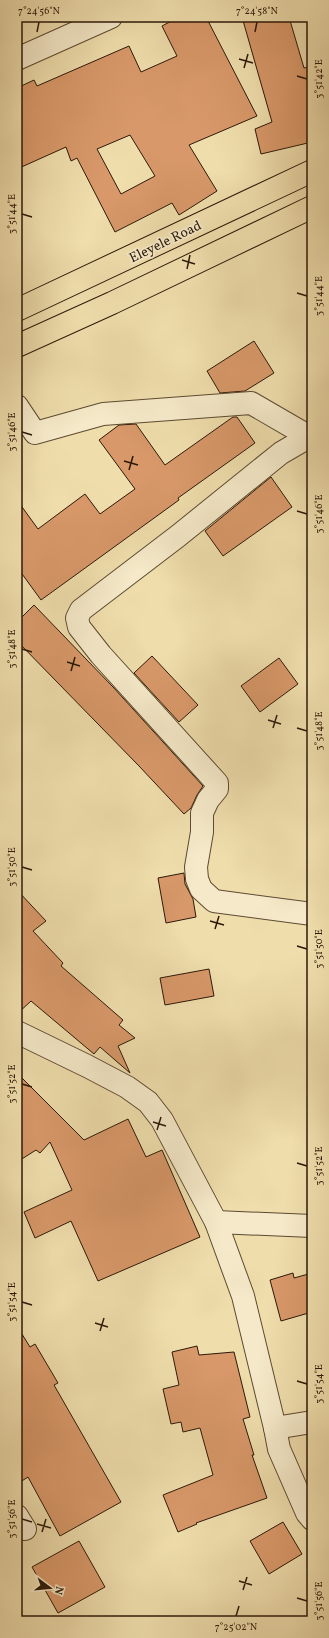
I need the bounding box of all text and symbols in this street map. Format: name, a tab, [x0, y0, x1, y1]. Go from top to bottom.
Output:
text: 7°24'56"N	[18, 4, 61, 18]
text: 7°24'58"N	[236, 4, 279, 18]
text: 3°51'42"E	[312, 59, 326, 99]
text: 3°51'44"E	[5, 194, 19, 234]
street label: Eleyele Road	[126, 217, 205, 268]
text: 3°51'44"E	[312, 276, 326, 316]
text: 3°51'46"E	[5, 412, 19, 452]
text: 3°51'46"E	[312, 494, 326, 534]
text: 3°51'48"E	[5, 629, 19, 669]
text: 3°51'48"E	[312, 711, 326, 751]
text: 3°51'50"E	[5, 847, 19, 887]
text: 3°51'50"E	[312, 929, 326, 969]
text: 3°51'52"E	[5, 1065, 19, 1103]
text: 3°51'52"E	[312, 1147, 326, 1185]
text: 3°51'54"E	[5, 1282, 19, 1322]
text: 3°51'54"E	[312, 1364, 326, 1404]
text: 3°51'56"E	[5, 1500, 19, 1538]
north arrow	[30, 1568, 70, 1608]
text: 3°51'56"E	[312, 1582, 326, 1620]
text: N	[50, 1584, 66, 1596]
text: 7°25'02"N	[215, 1620, 258, 1634]

